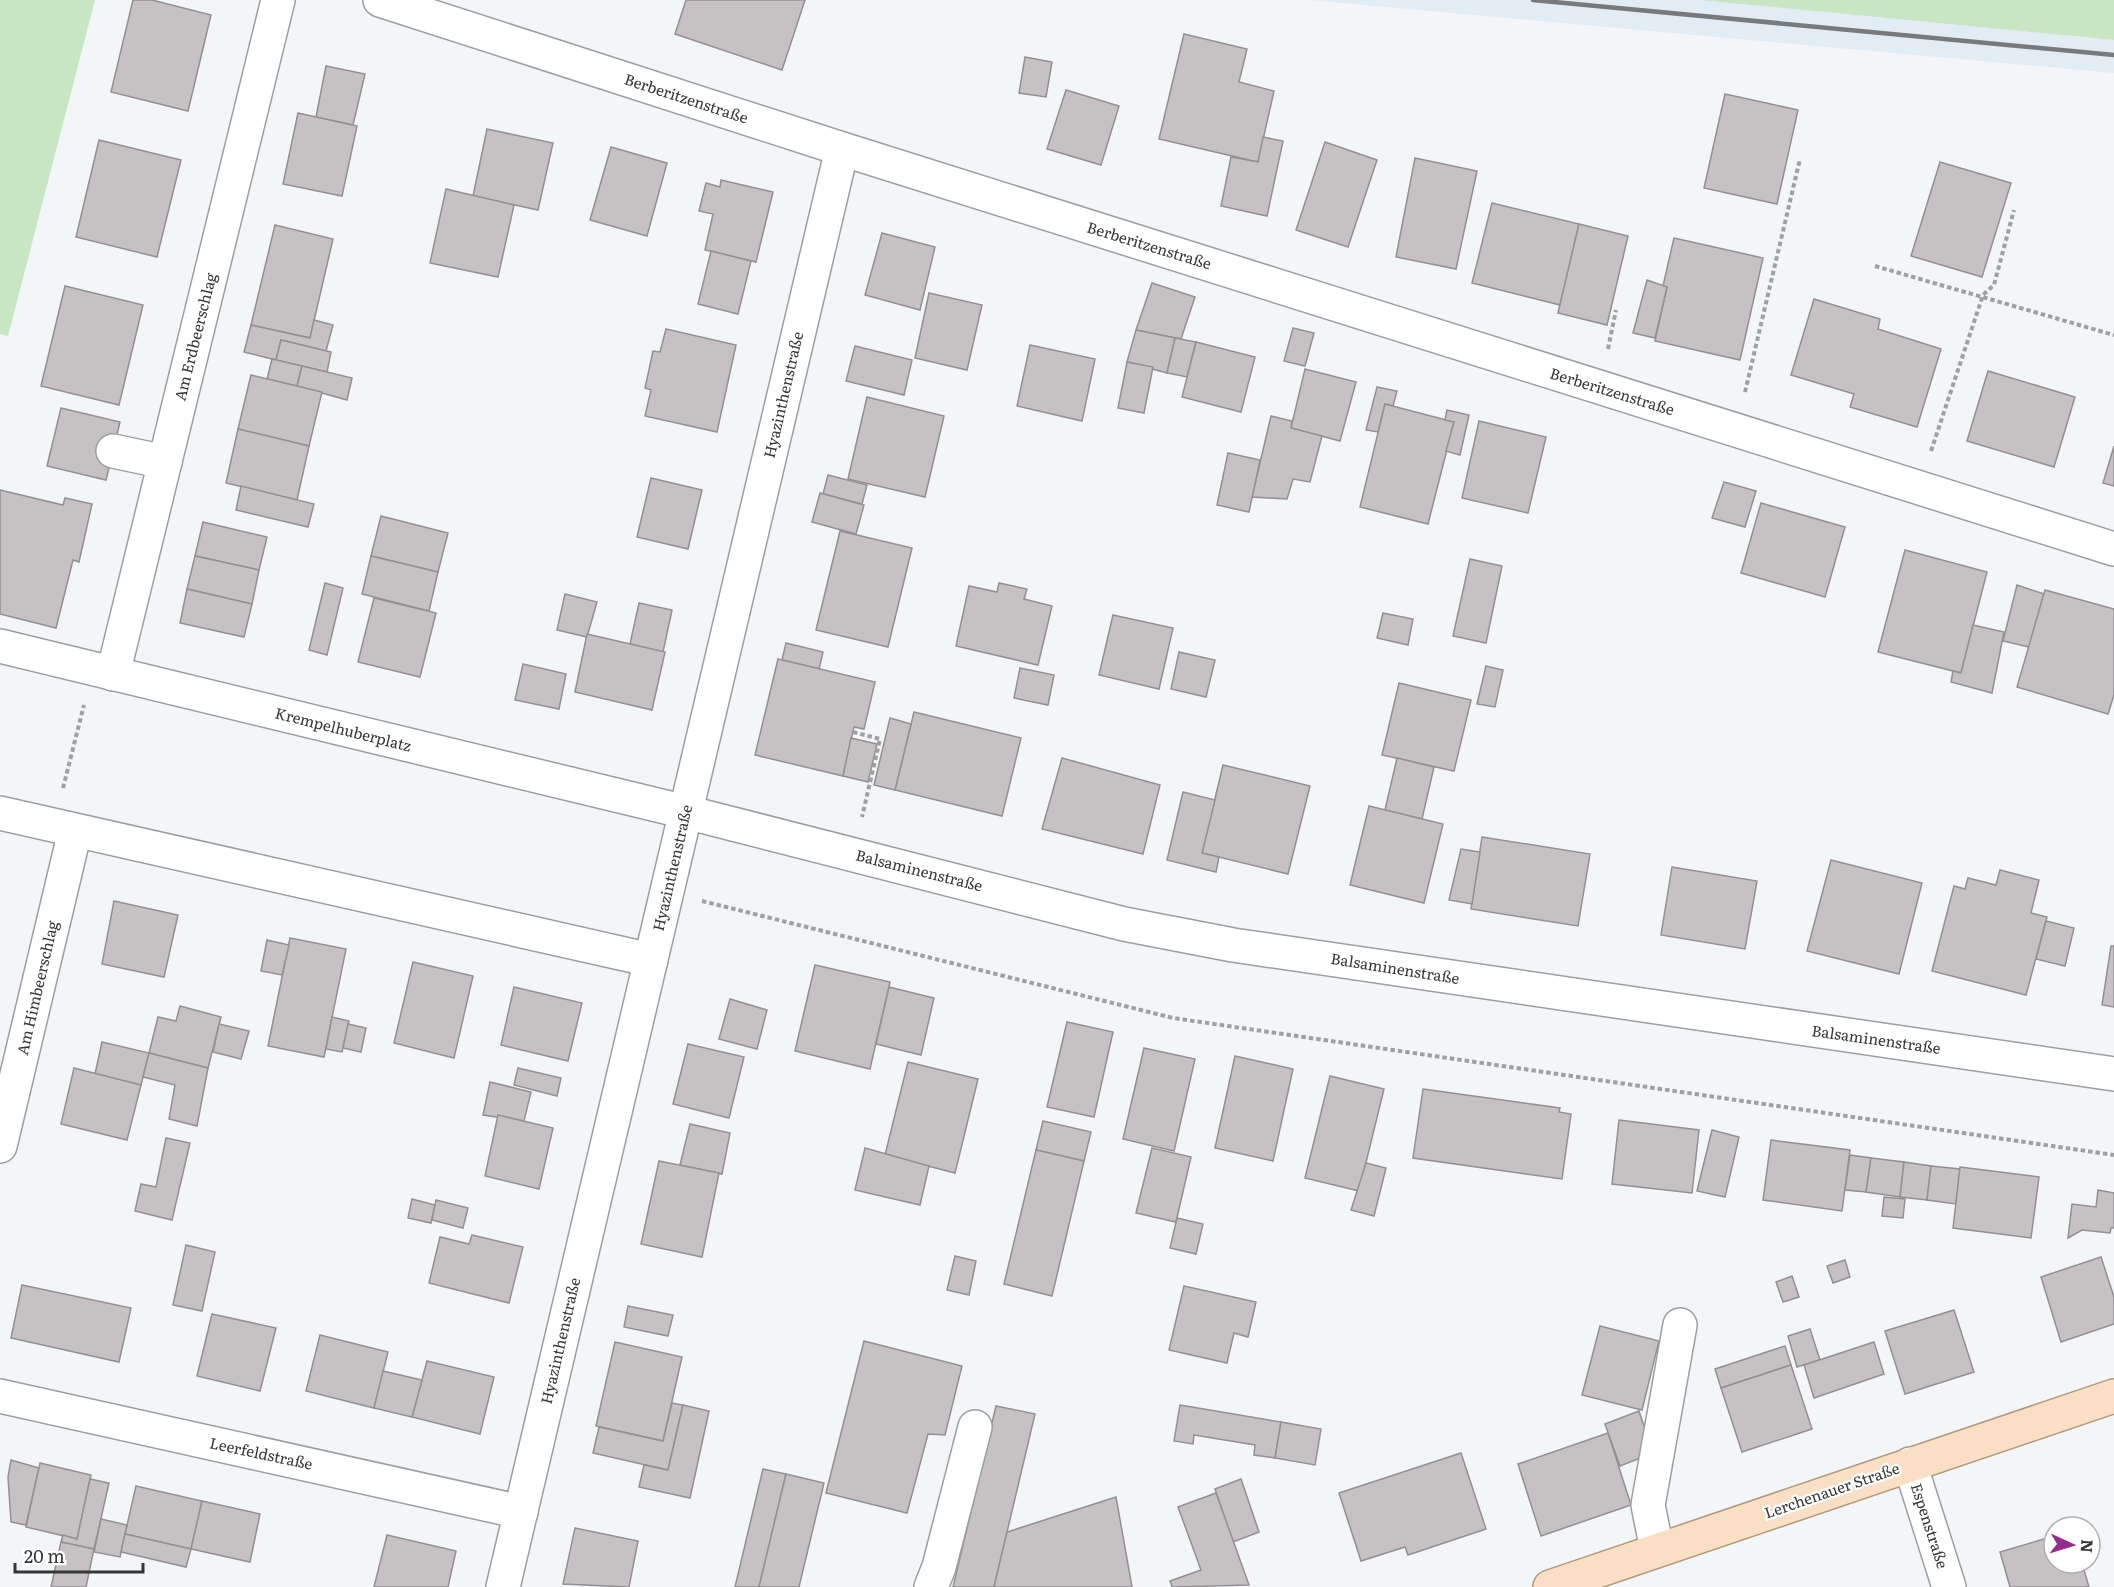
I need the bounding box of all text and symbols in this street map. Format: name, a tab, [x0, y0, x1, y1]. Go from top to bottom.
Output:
street label: Berberitzenstraße	[622, 67, 752, 129]
street label: Berberitzenstraße	[1084, 215, 1215, 274]
street label: Am Erdbeerschlag	[168, 270, 222, 403]
street label: Hyazinthenstraße	[757, 329, 808, 460]
street label: Berberitzenstraße	[1547, 361, 1678, 420]
street label: Krempelhuberplatz	[273, 700, 414, 757]
street label: Hyazinthenstraße	[646, 802, 697, 933]
street label: Balsaminenstraße	[853, 843, 985, 896]
street label: Am Himbeerschlag	[10, 918, 63, 1057]
street label: Balsaminenstraße	[1329, 946, 1461, 989]
street label: Balsaminenstraße	[1810, 1018, 1942, 1059]
street label: Hyazinthenstraße	[534, 1275, 585, 1406]
street label: Leerfeldstraße	[208, 1430, 315, 1475]
street label: Lerchenauer Straße	[1761, 1456, 1902, 1523]
street label: Espenstraße	[1906, 1480, 1955, 1571]
north arrow	[2042, 1515, 2102, 1575]
scale bar	[15, 1536, 142, 1574]
text: N	[2076, 1539, 2100, 1554]
text: 20 m	[24, 1542, 65, 1569]

